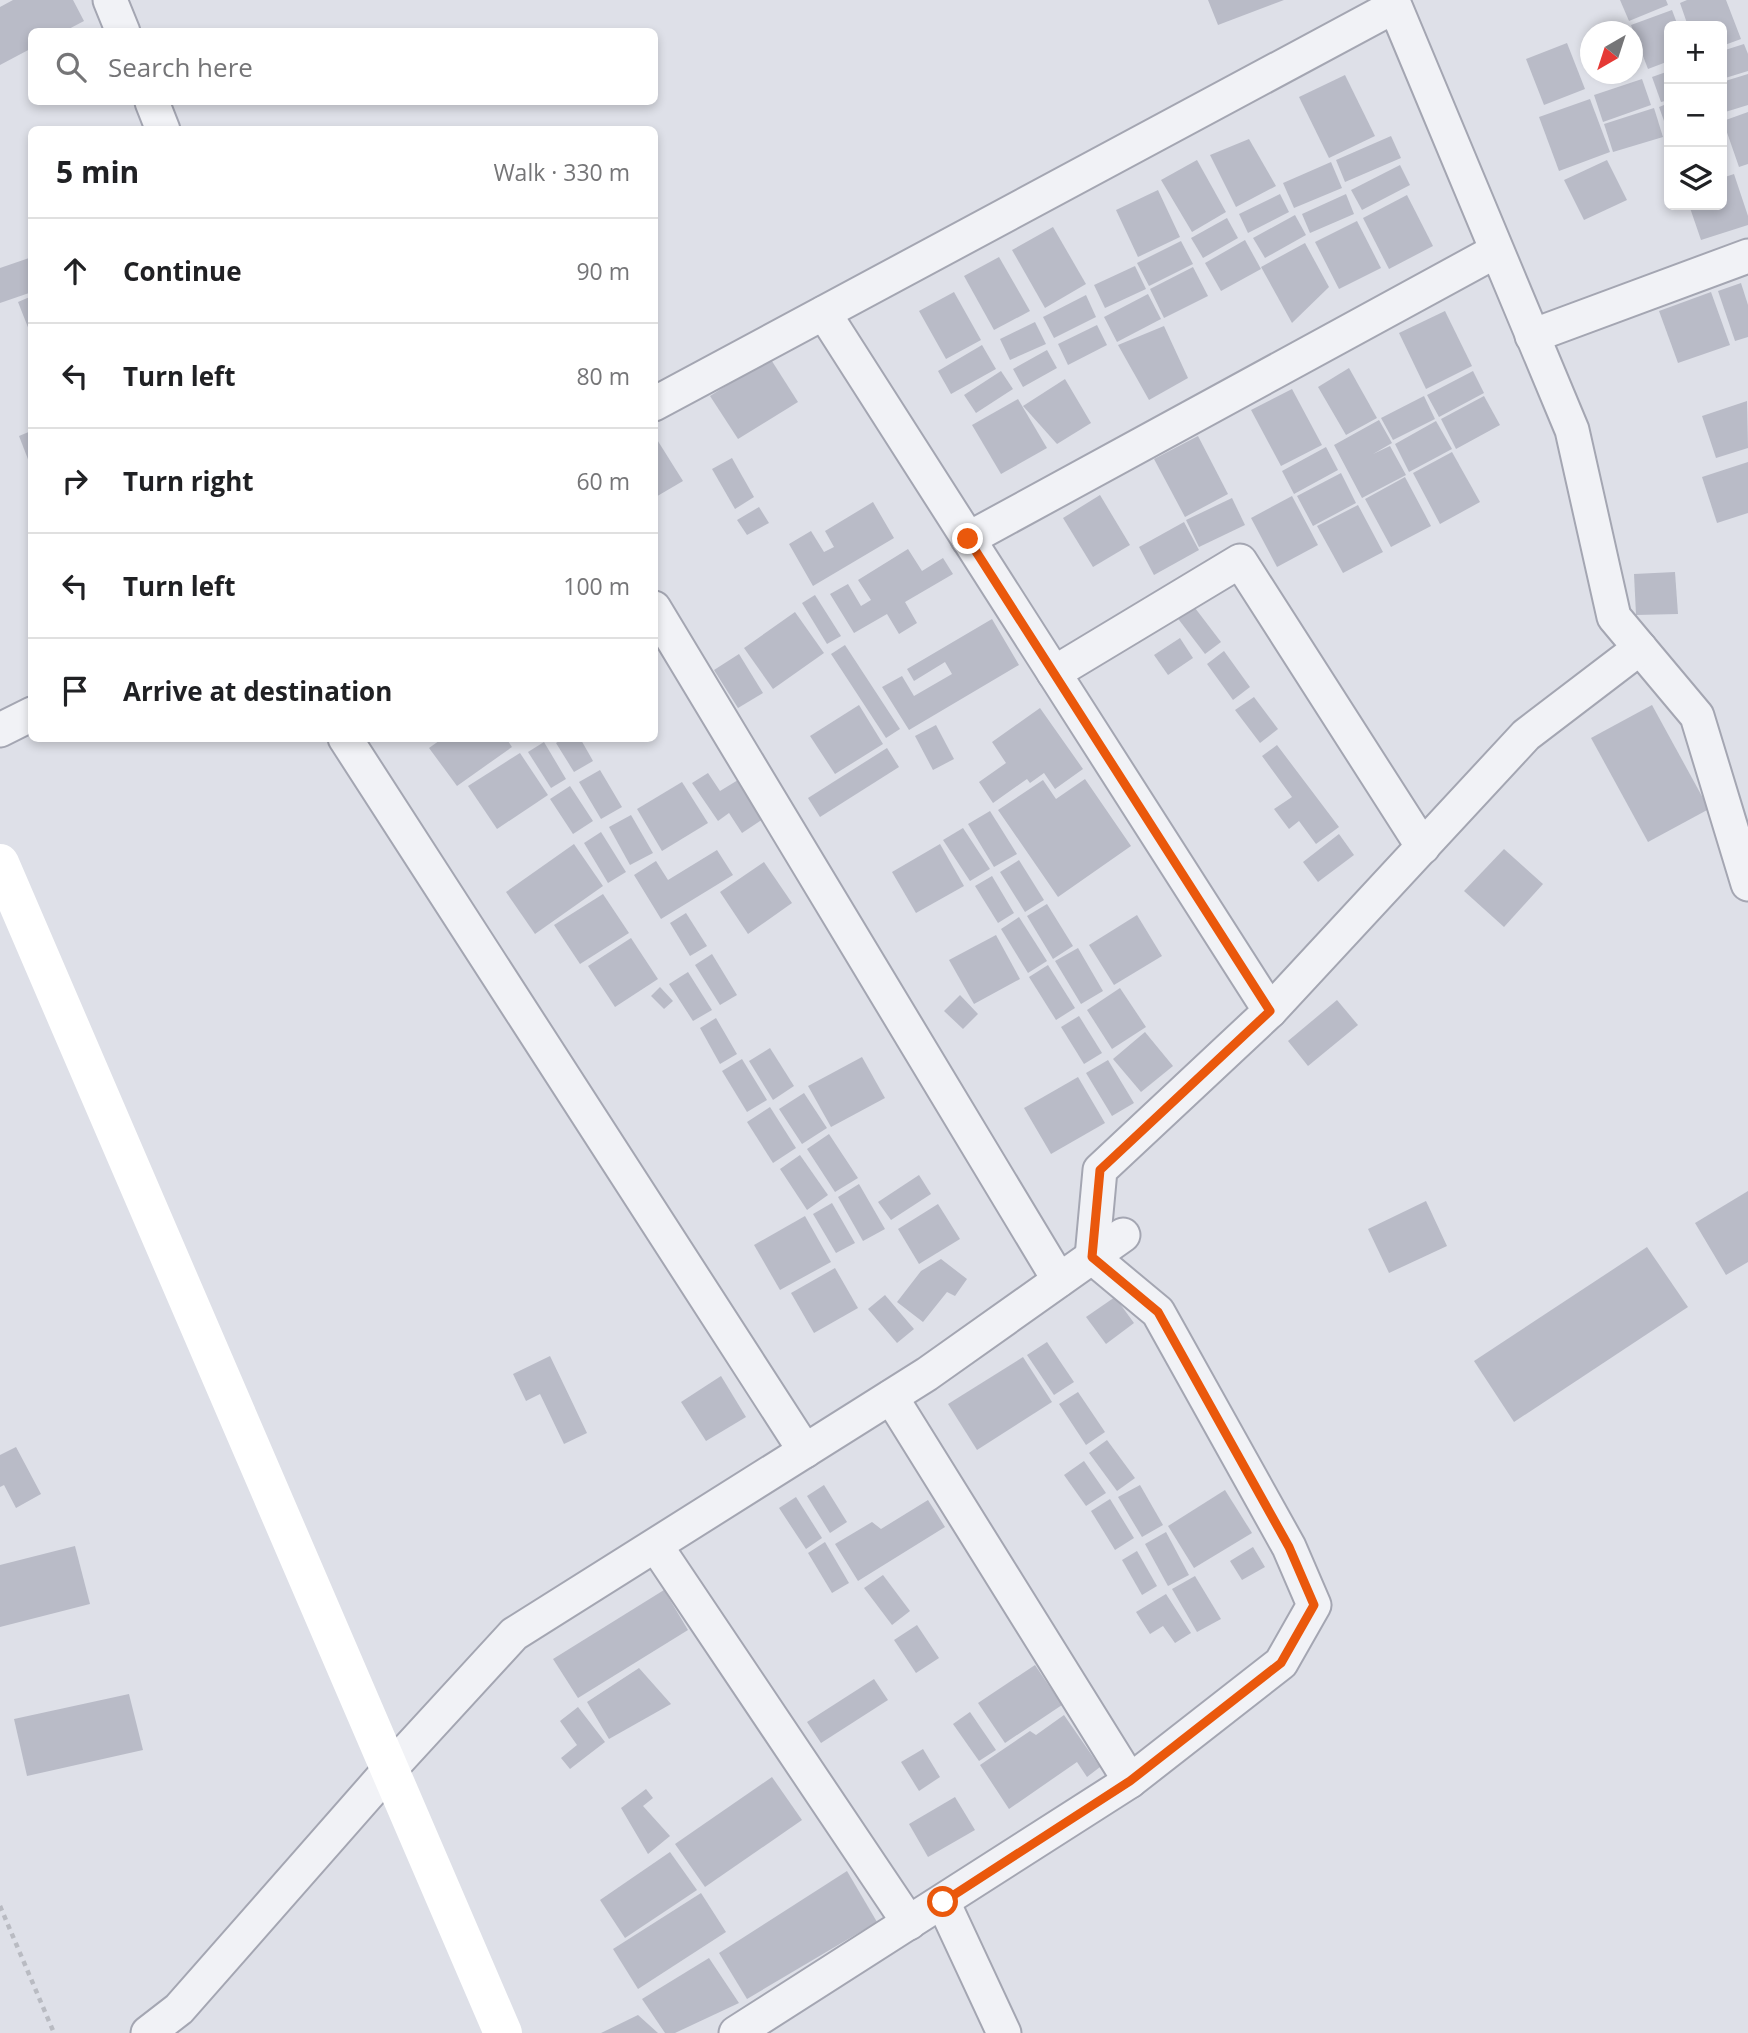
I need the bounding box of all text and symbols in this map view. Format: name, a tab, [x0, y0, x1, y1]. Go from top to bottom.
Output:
north arrow	[1580, 21, 1643, 84]
map controls	[1664, 21, 1727, 210]
button: +	[1664, 21, 1727, 84]
search box	[28, 28, 658, 105]
icon: search	[52, 48, 90, 86]
text: Search here	[108, 49, 253, 85]
button: −	[1664, 84, 1727, 147]
button: layers	[1664, 147, 1727, 210]
text: 5 min	[56, 151, 139, 192]
text: Walk · 330 m	[493, 156, 630, 188]
icon: ahead	[56, 252, 94, 290]
text: Continue	[123, 253, 242, 289]
text: 90 m	[576, 255, 630, 287]
icon: left	[56, 357, 94, 395]
text: Turn left	[123, 358, 235, 394]
text: 80 m	[576, 360, 630, 392]
icon: right	[56, 462, 94, 500]
text: Turn right	[123, 463, 254, 499]
text: 60 m	[576, 465, 630, 497]
route end	[952, 523, 983, 554]
icon: left	[56, 567, 94, 605]
text: Turn left	[123, 568, 235, 604]
text: 100 m	[563, 570, 630, 602]
icon: arrive	[56, 672, 94, 710]
text: Arrive at destination	[123, 673, 392, 709]
route start	[927, 1886, 958, 1917]

